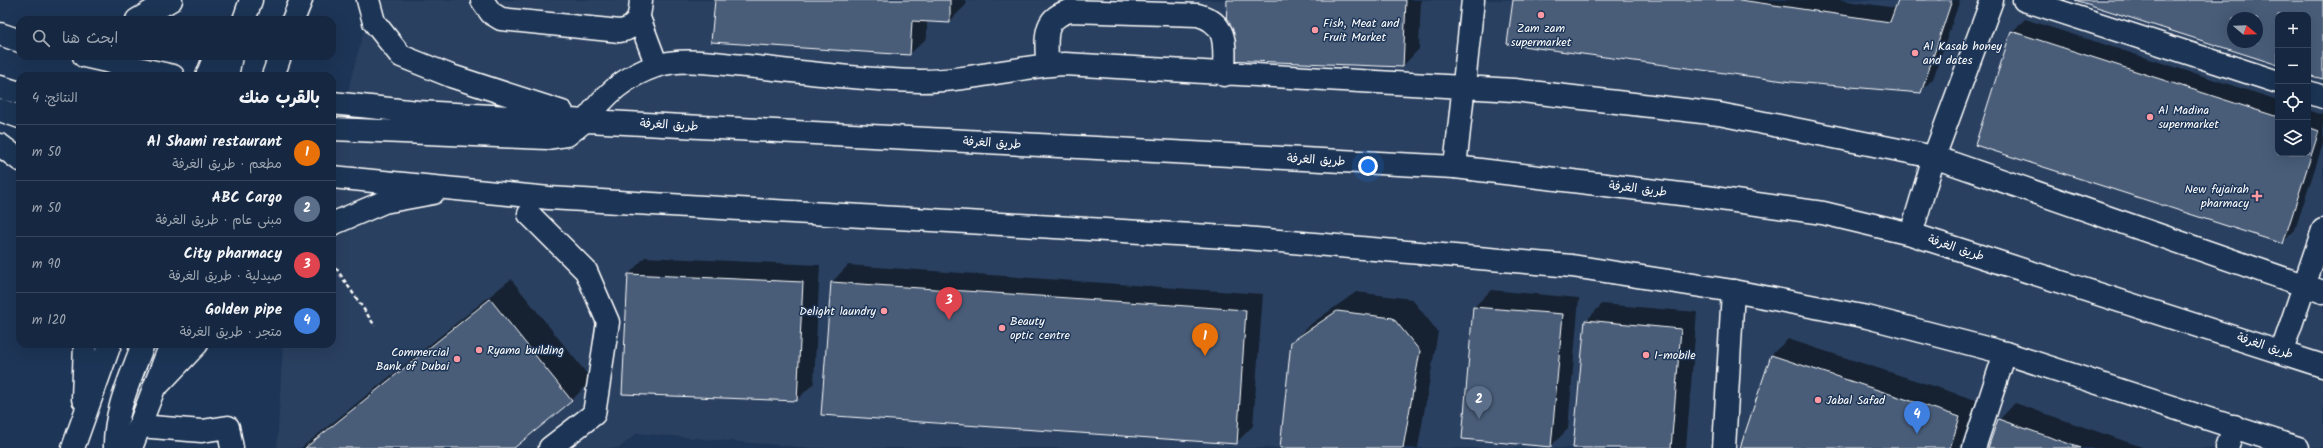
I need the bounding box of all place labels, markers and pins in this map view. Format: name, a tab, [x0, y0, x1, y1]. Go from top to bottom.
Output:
marker: Zam zam supermarket	[1536, 10, 1546, 20]
place label: Fish, Meat and Fruit Market	[1323, 14, 1400, 47]
place label: Zam zam supermarket	[1511, 19, 1572, 52]
marker: Fish, Meat and Fruit Market	[1310, 25, 1320, 35]
place label: Al Kasab honey and dates	[1923, 37, 2002, 70]
marker: Al Kasab honey and dates	[1910, 48, 1920, 58]
place label: Al Madina supermarket	[2158, 101, 2219, 134]
marker: Al Madina supermarket	[2145, 112, 2155, 122]
place label: New fujairah pharmacy	[2185, 180, 2249, 213]
marker: New fujairah pharmacy	[2252, 191, 2262, 201]
pin: 3	[936, 287, 962, 320]
place label: Delight laundry	[799, 302, 876, 321]
marker: Delight laundry	[879, 306, 889, 316]
place label: Beauty optic centre	[1010, 312, 1071, 345]
marker: Beauty optic centre	[997, 323, 1007, 333]
pin: 1	[1192, 323, 1218, 356]
place label: Ryama building	[487, 341, 564, 360]
place label: Commercial Bank of Dubai	[376, 343, 450, 376]
marker: Ryama building	[474, 345, 484, 355]
place label: I-mobile	[1654, 346, 1696, 365]
marker: I-mobile	[1641, 350, 1651, 360]
marker: Commercial Bank of Dubai	[452, 354, 462, 364]
pin: 2	[1466, 386, 1492, 419]
place label: Jabal Safad	[1826, 391, 1886, 410]
marker: Jabal Safad	[1813, 395, 1823, 405]
pin: 4	[1904, 401, 1930, 434]

